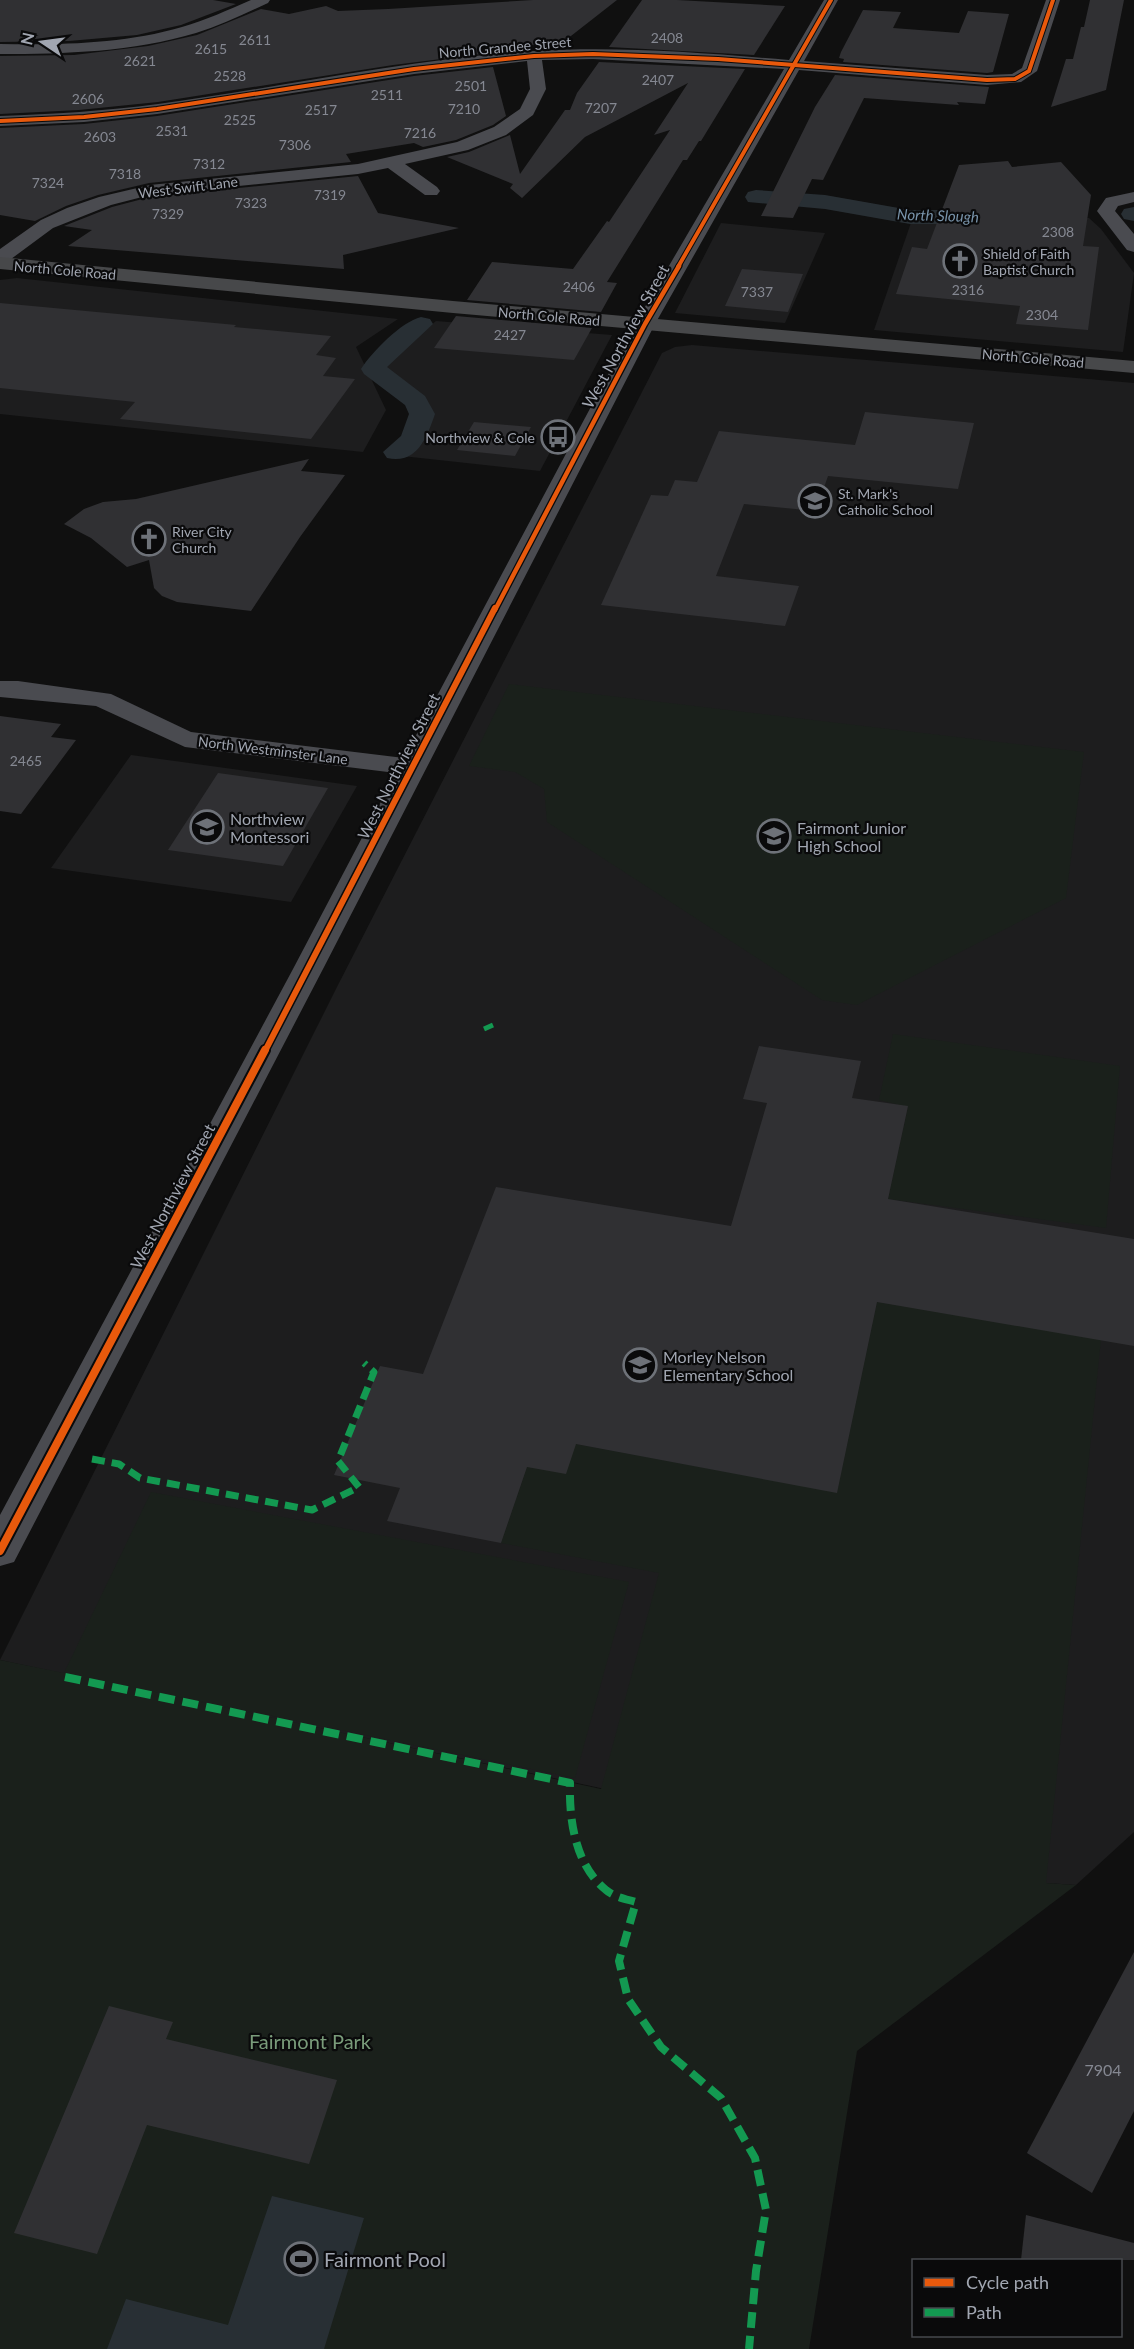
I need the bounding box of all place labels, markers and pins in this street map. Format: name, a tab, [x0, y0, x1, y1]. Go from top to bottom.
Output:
church icon: Shield of Faith Baptist Church	[942, 243, 978, 279]
place label: Shield of Faith Baptist Church	[983, 245, 1074, 278]
bus stop icon: Northview & Cole	[540, 419, 576, 455]
place label: Northview & Cole	[425, 429, 535, 446]
school or university icon: St. Mark's Catholic School	[797, 483, 833, 519]
place label: St. Mark's Catholic School	[838, 485, 933, 518]
church icon: River City Church	[131, 521, 167, 557]
place label: River City Church	[172, 523, 233, 556]
school or university icon: Northview Montessori	[189, 809, 225, 845]
place label: Northview Montessori	[230, 809, 309, 846]
school or university icon: Fairmont Junior High School	[756, 818, 792, 854]
place label: Fairmont Junior High School	[797, 818, 906, 855]
school or university icon: Morley Nelson Elementary School	[622, 1347, 658, 1383]
place label: Morley Nelson Elementary School	[663, 1347, 793, 1384]
sports icon: Fairmont Pool	[283, 2241, 319, 2277]
place label: Fairmont Pool	[324, 2247, 446, 2271]

